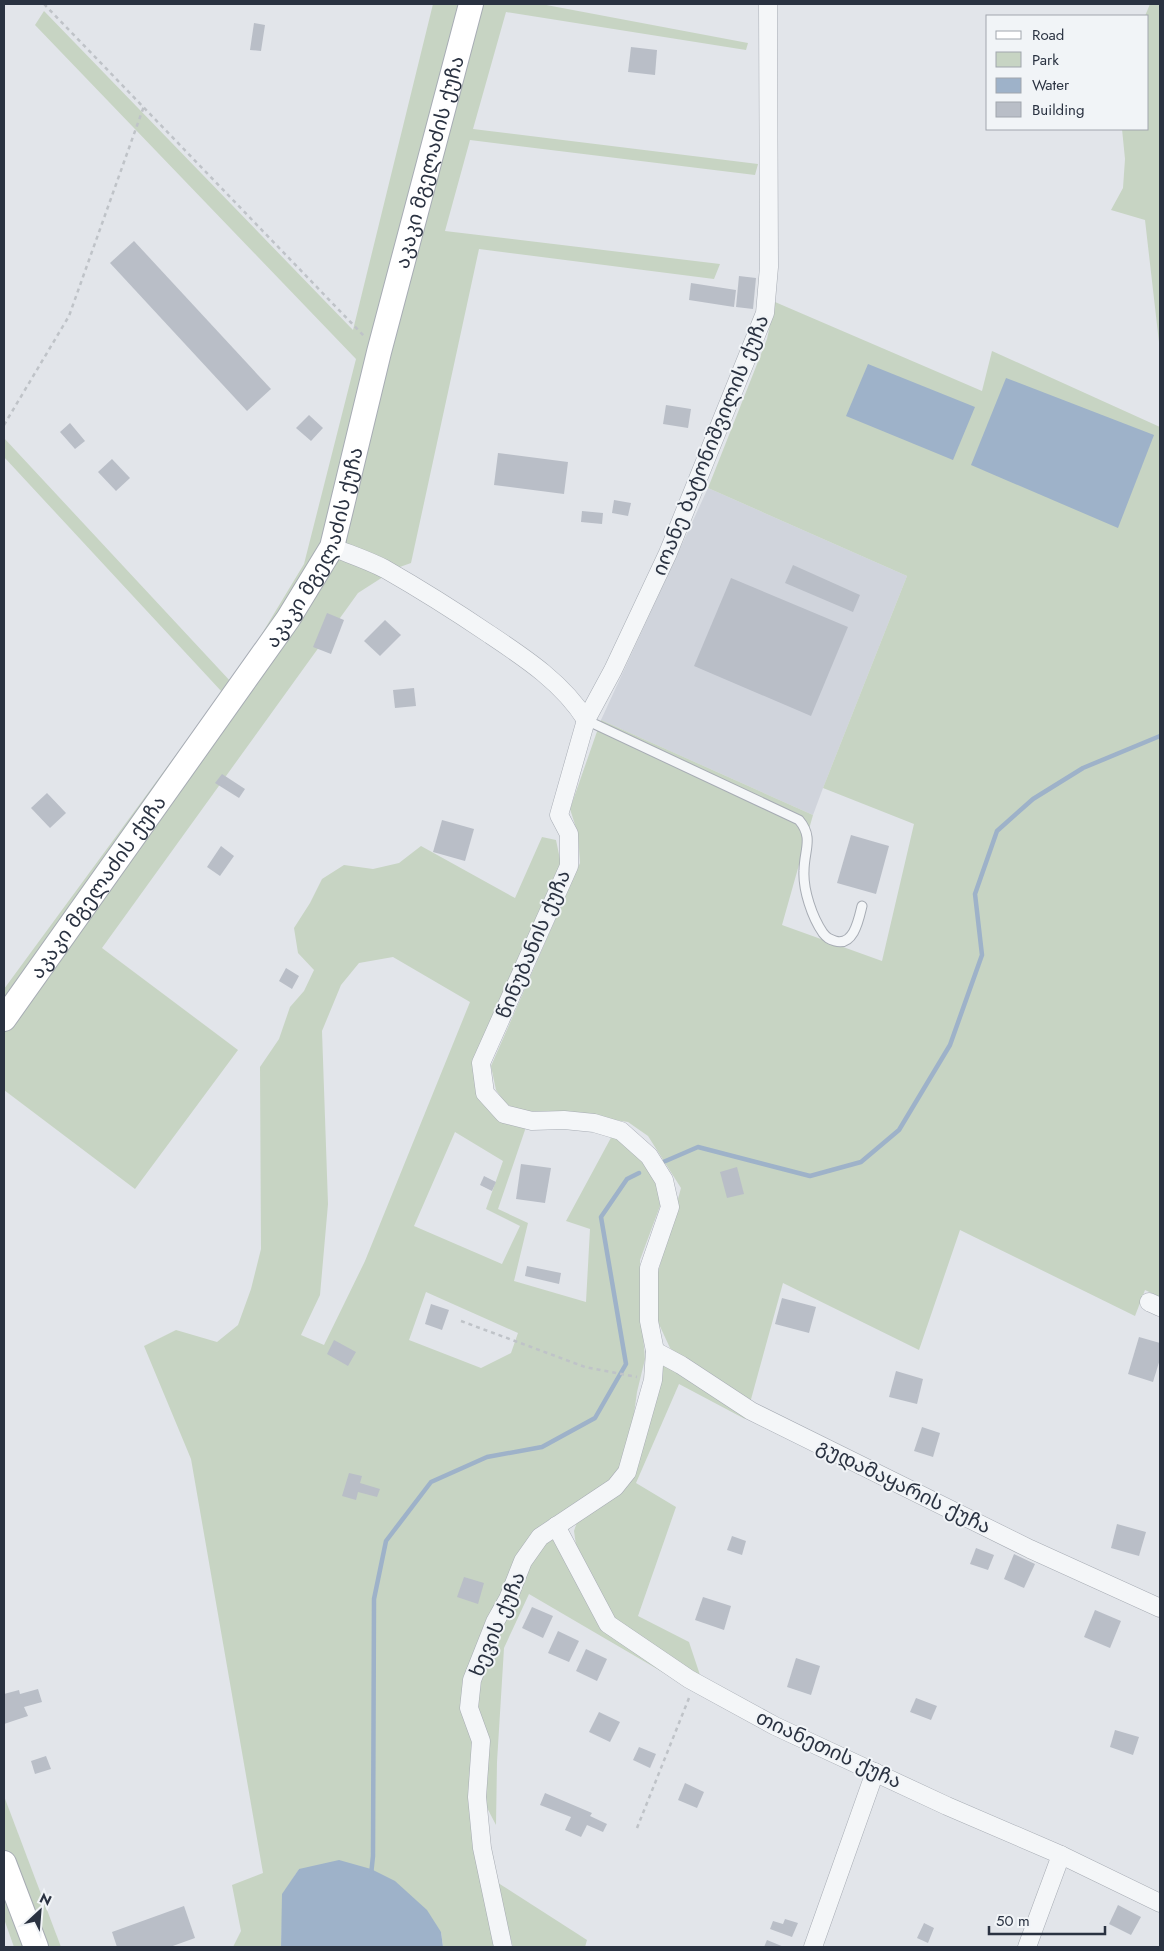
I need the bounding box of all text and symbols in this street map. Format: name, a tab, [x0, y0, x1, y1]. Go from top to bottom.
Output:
legend	[986, 15, 1149, 130]
text: Road	[1032, 24, 1064, 46]
text: Park	[1032, 49, 1059, 71]
street label: აკაკი მგელაძის ქუჩა	[388, 53, 472, 272]
text: Water	[1032, 74, 1070, 96]
text: Building	[1032, 99, 1084, 121]
street label: იოანე ბატონიშვილის ქუჩა	[645, 310, 776, 580]
street label: აკაკი მგელაძის ქუჩა	[258, 444, 371, 654]
street label: აკაკი მგელაძის ქუჩა	[23, 790, 173, 985]
street label: წინუბანის ქუჩა	[489, 865, 578, 1023]
street label: გუდამაყარის ქუჩა	[812, 1432, 996, 1541]
street label: ხევის ქუჩა	[462, 1567, 533, 1681]
street label: თიანეთის ქუჩა	[751, 1703, 906, 1796]
north arrow	[15, 1886, 65, 1936]
text: N	[36, 1888, 55, 1911]
scale bar	[989, 1904, 1105, 1936]
text: 50 m	[996, 1910, 1030, 1932]

